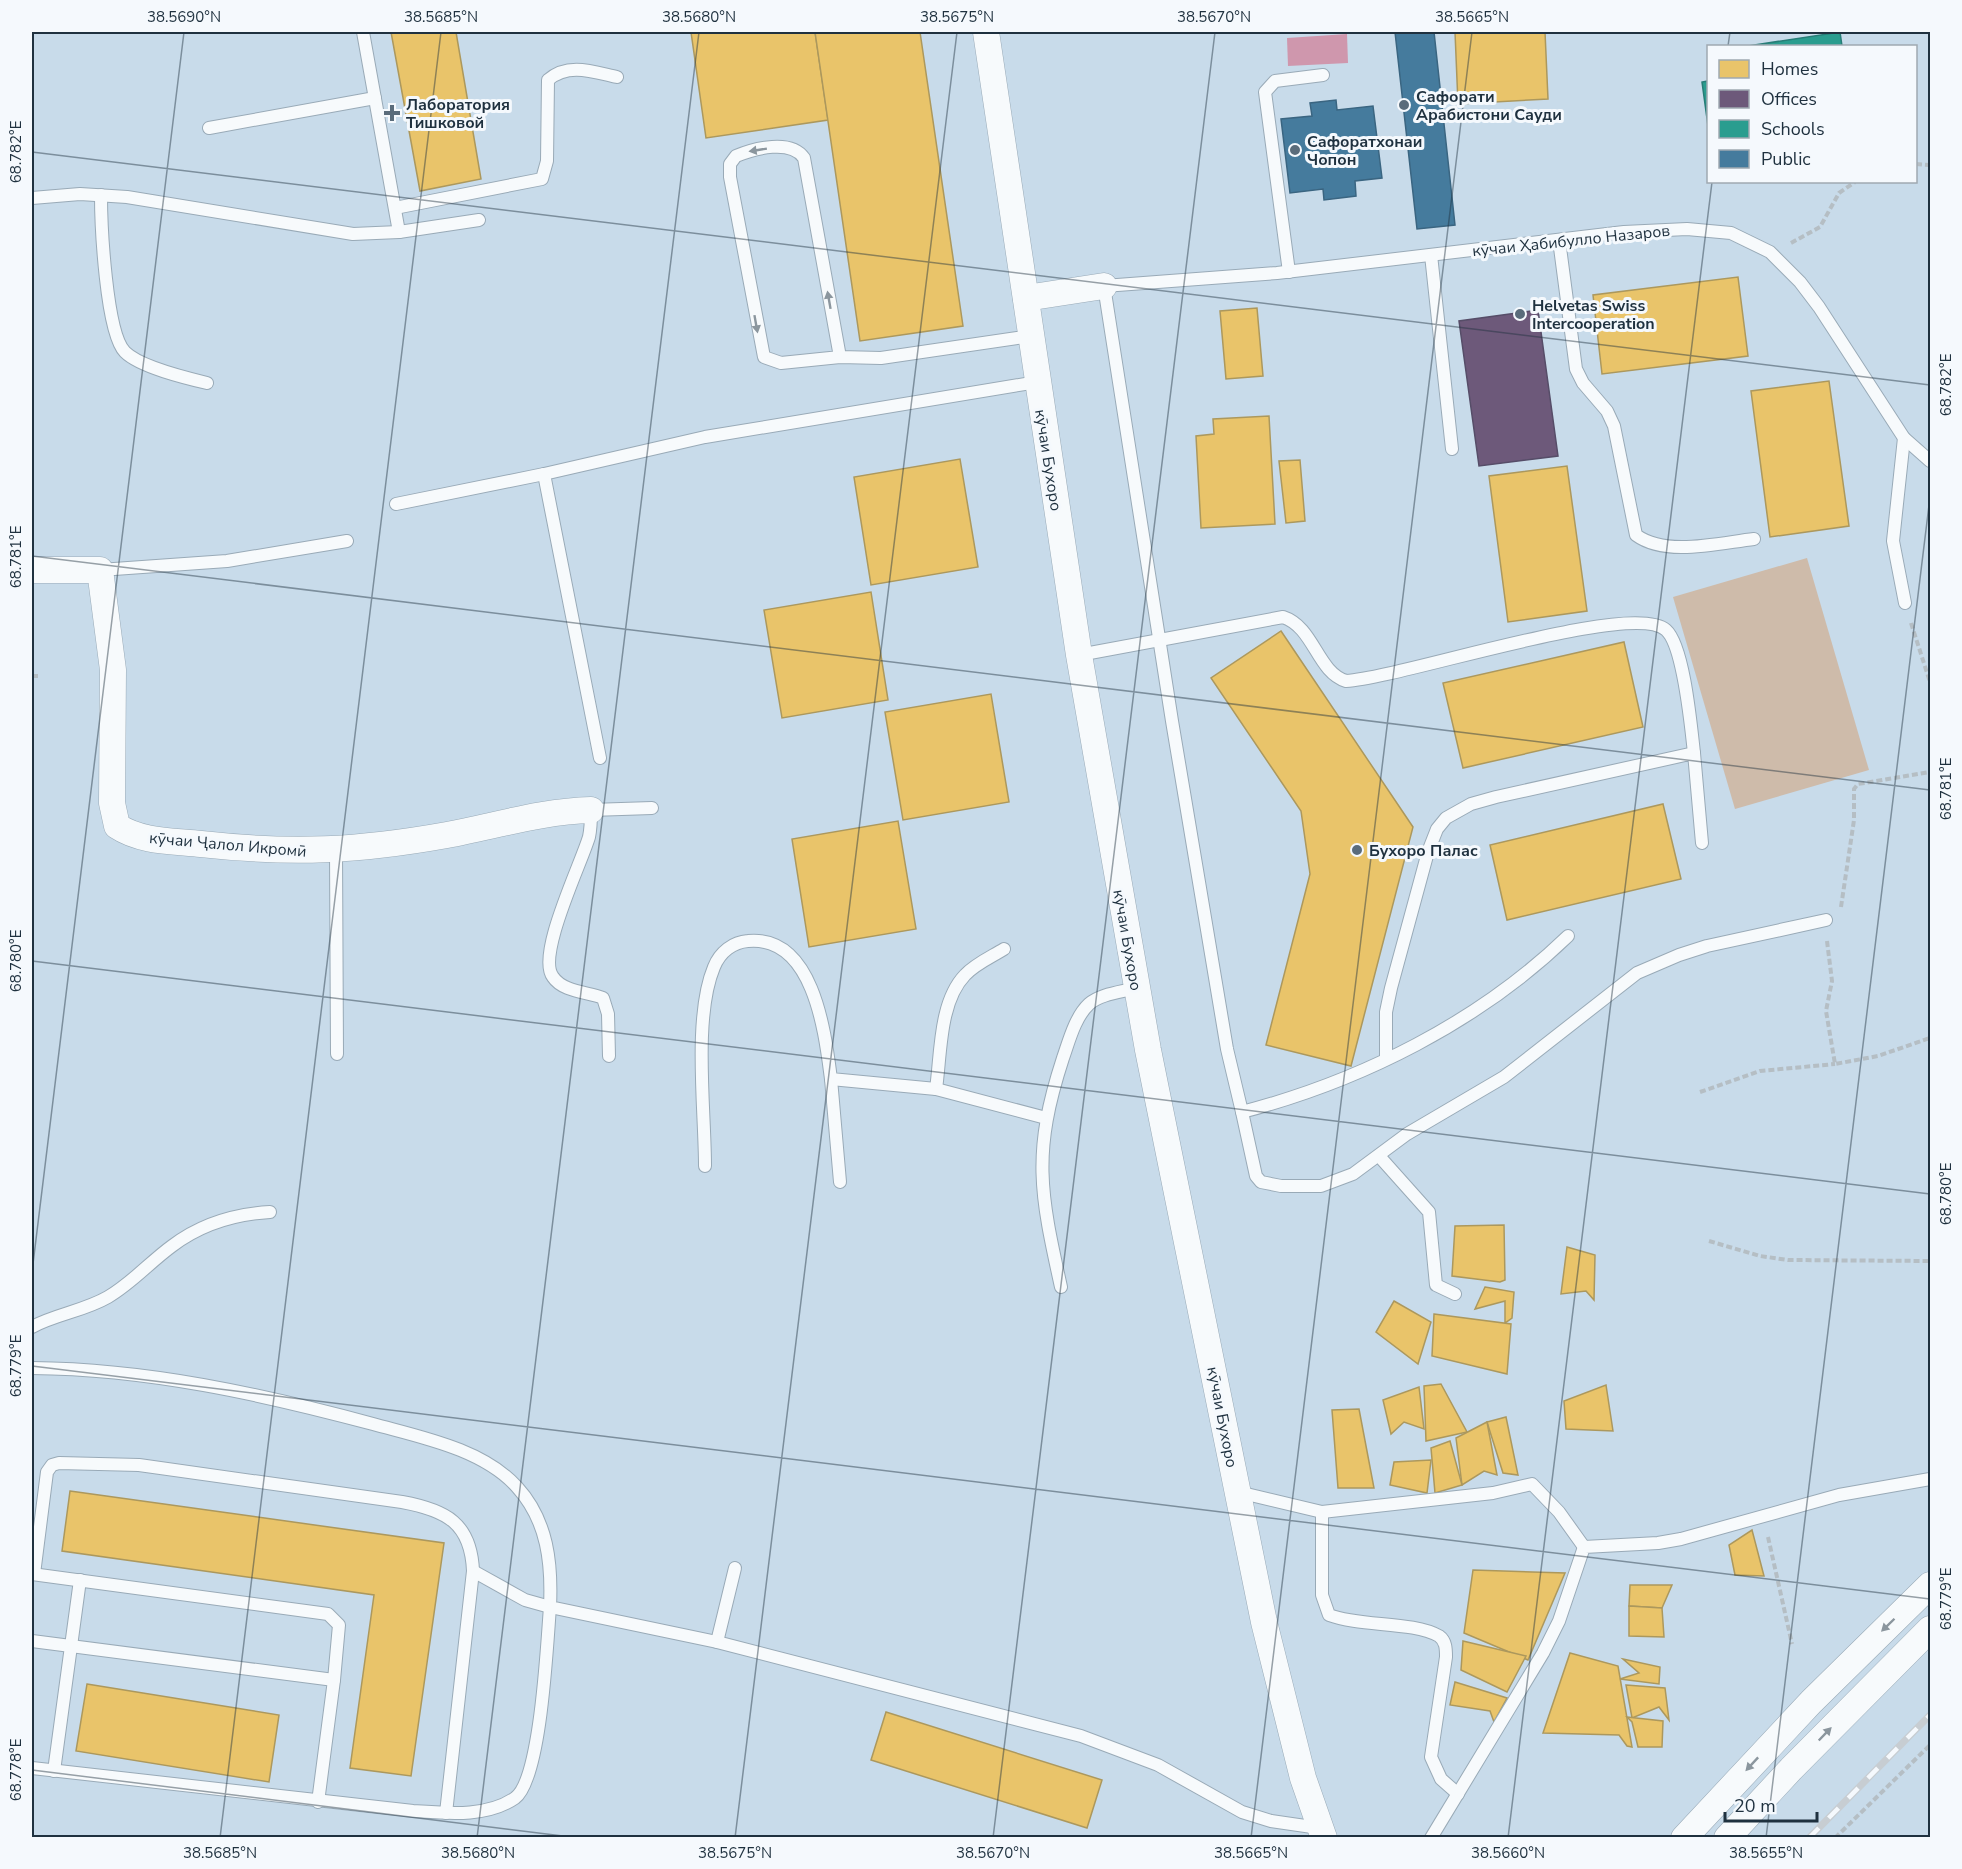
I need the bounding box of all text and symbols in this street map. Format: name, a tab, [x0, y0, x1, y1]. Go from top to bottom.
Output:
text: 38.5690°N	[147, 7, 221, 27]
text: 38.5685°N	[404, 7, 478, 27]
text: 38.5680°N	[662, 7, 736, 27]
text: 38.5675°N	[920, 7, 994, 27]
text: 38.5670°N	[1177, 7, 1251, 27]
text: 38.5665°N	[1435, 7, 1509, 27]
legend	[1707, 45, 1917, 183]
text: Homes	[1761, 57, 1818, 81]
place label: Сафорати Арабистони Сауди	[1416, 86, 1562, 126]
text: Offices	[1761, 87, 1817, 111]
place label: Лаборатория Тишковой	[406, 94, 510, 134]
marker: Сафорати Арабистони Сауди	[1397, 98, 1411, 112]
marker: Лаборатория Тишковой	[383, 104, 401, 122]
text: Schools	[1761, 117, 1825, 141]
text: 68.782°E	[6, 121, 26, 183]
place label: Сафоратхонаи Чопон	[1307, 131, 1423, 171]
marker: Сафоратхонаи Чопон	[1288, 143, 1302, 157]
one-way arrow	[749, 146, 768, 155]
text: Public	[1761, 147, 1811, 171]
street label: кӯчаи Ҳабибулло Назаров	[1471, 220, 1671, 262]
one-way arrow	[825, 290, 834, 309]
place label: Helvetas Swiss Intercooperation	[1532, 295, 1655, 335]
marker: Helvetas Swiss Intercooperation	[1513, 307, 1527, 321]
one-way arrow	[752, 315, 761, 334]
text: 68.782°E	[1936, 354, 1956, 416]
street label: кӯчаи Бухоро	[1029, 408, 1067, 513]
text: 68.781°E	[6, 526, 26, 588]
text: 68.781°E	[1936, 758, 1956, 820]
street label: кӯчаи Ҷалол Икромӣ	[148, 827, 307, 863]
place label: Бухоро Палас	[1369, 840, 1478, 862]
marker: Бухоро Палас	[1350, 843, 1364, 857]
street label: кӯчаи Бухоро	[1107, 888, 1147, 993]
text: 68.780°E	[6, 930, 26, 992]
text: 68.780°E	[1936, 1163, 1956, 1225]
text: 68.779°E	[6, 1335, 26, 1397]
street label: кӯчаи Бухоро	[1201, 1365, 1243, 1470]
text: 68.779°E	[1936, 1568, 1956, 1630]
one-way arrow	[1881, 1617, 1895, 1631]
one-way arrow	[1818, 1726, 1832, 1741]
text: 68.778°E	[6, 1739, 26, 1801]
one-way arrow	[1745, 1757, 1759, 1771]
scale bar	[1725, 1785, 1816, 1823]
text: 20 m	[1734, 1794, 1776, 1818]
text: 38.5685°N	[183, 1843, 257, 1863]
text: 38.5680°N	[441, 1843, 515, 1863]
text: 38.5675°N	[698, 1843, 772, 1863]
text: 38.5670°N	[956, 1843, 1030, 1863]
text: 38.5665°N	[1214, 1843, 1288, 1863]
text: 38.5660°N	[1471, 1843, 1545, 1863]
text: 38.5655°N	[1729, 1843, 1803, 1863]

